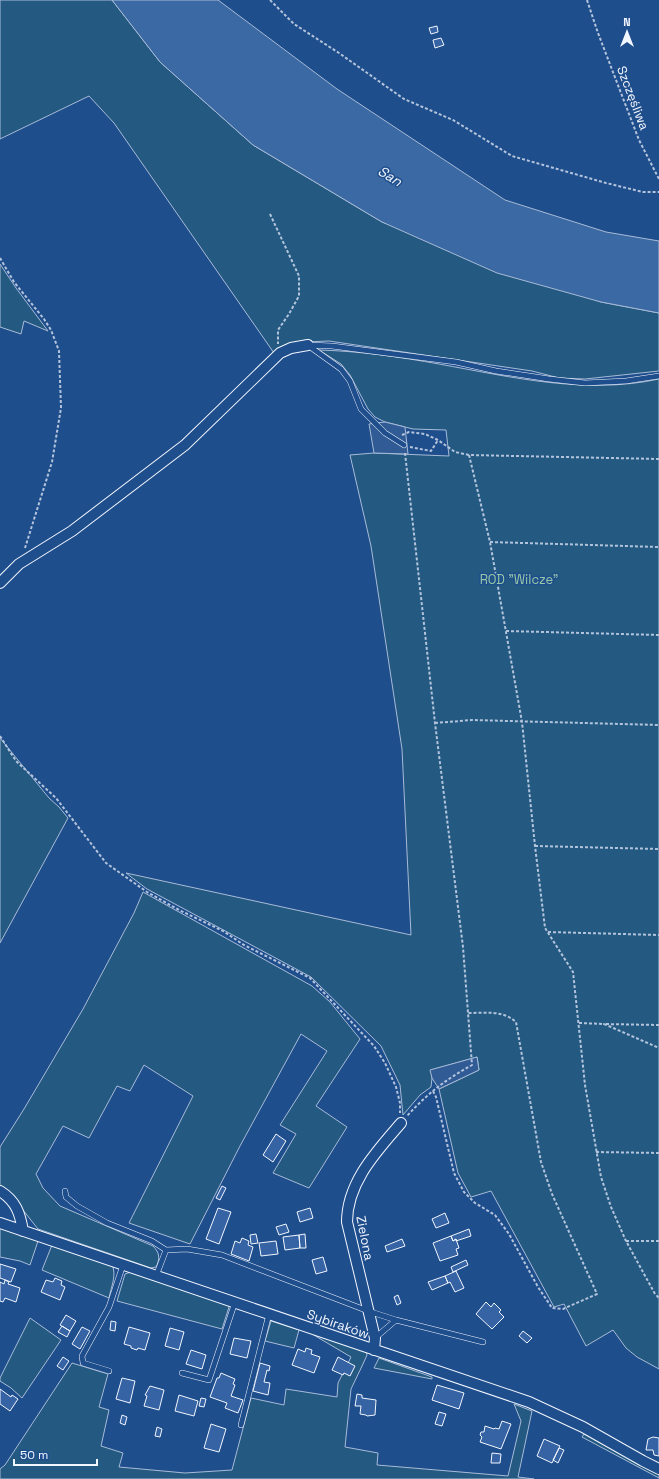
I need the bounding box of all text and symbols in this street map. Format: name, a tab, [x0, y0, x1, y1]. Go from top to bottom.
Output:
north arrow	[607, 12, 647, 52]
text: N	[623, 15, 631, 29]
street label: Szczęśliwa	[613, 64, 653, 133]
water label: San	[375, 162, 406, 191]
park label: ROD "Wilcze"	[480, 571, 558, 588]
street label: Zielona	[352, 1214, 378, 1262]
street label: Sybiraków	[305, 1305, 371, 1343]
scale bar	[14, 1441, 97, 1467]
text: 50 m	[20, 1447, 48, 1463]

